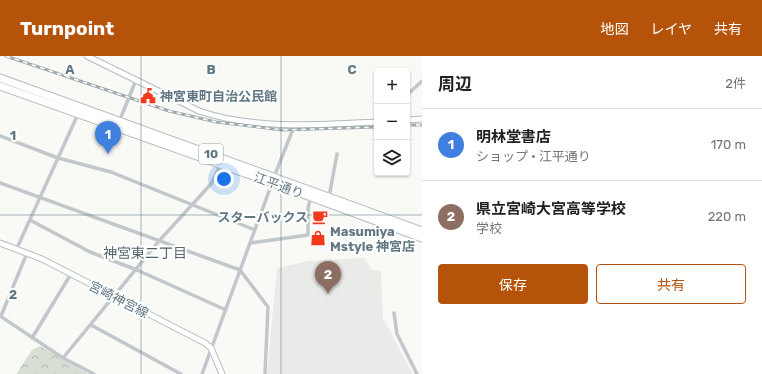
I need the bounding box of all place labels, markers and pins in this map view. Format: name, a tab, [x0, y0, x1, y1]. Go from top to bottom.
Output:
public building icon: 神宮東町自治公民館	[139, 87, 157, 105]
place label: 神宮東町自治公民館	[160, 89, 277, 104]
pin: 1	[95, 121, 121, 154]
cafe icon: スターバックス	[311, 208, 329, 226]
place label: スターバックス	[218, 210, 308, 225]
place label: Masumiya Mstyle 神宮店	[330, 224, 415, 254]
shop icon: Masumiya Mstyle 神宮店	[309, 229, 327, 247]
pin: 2	[315, 261, 341, 294]

